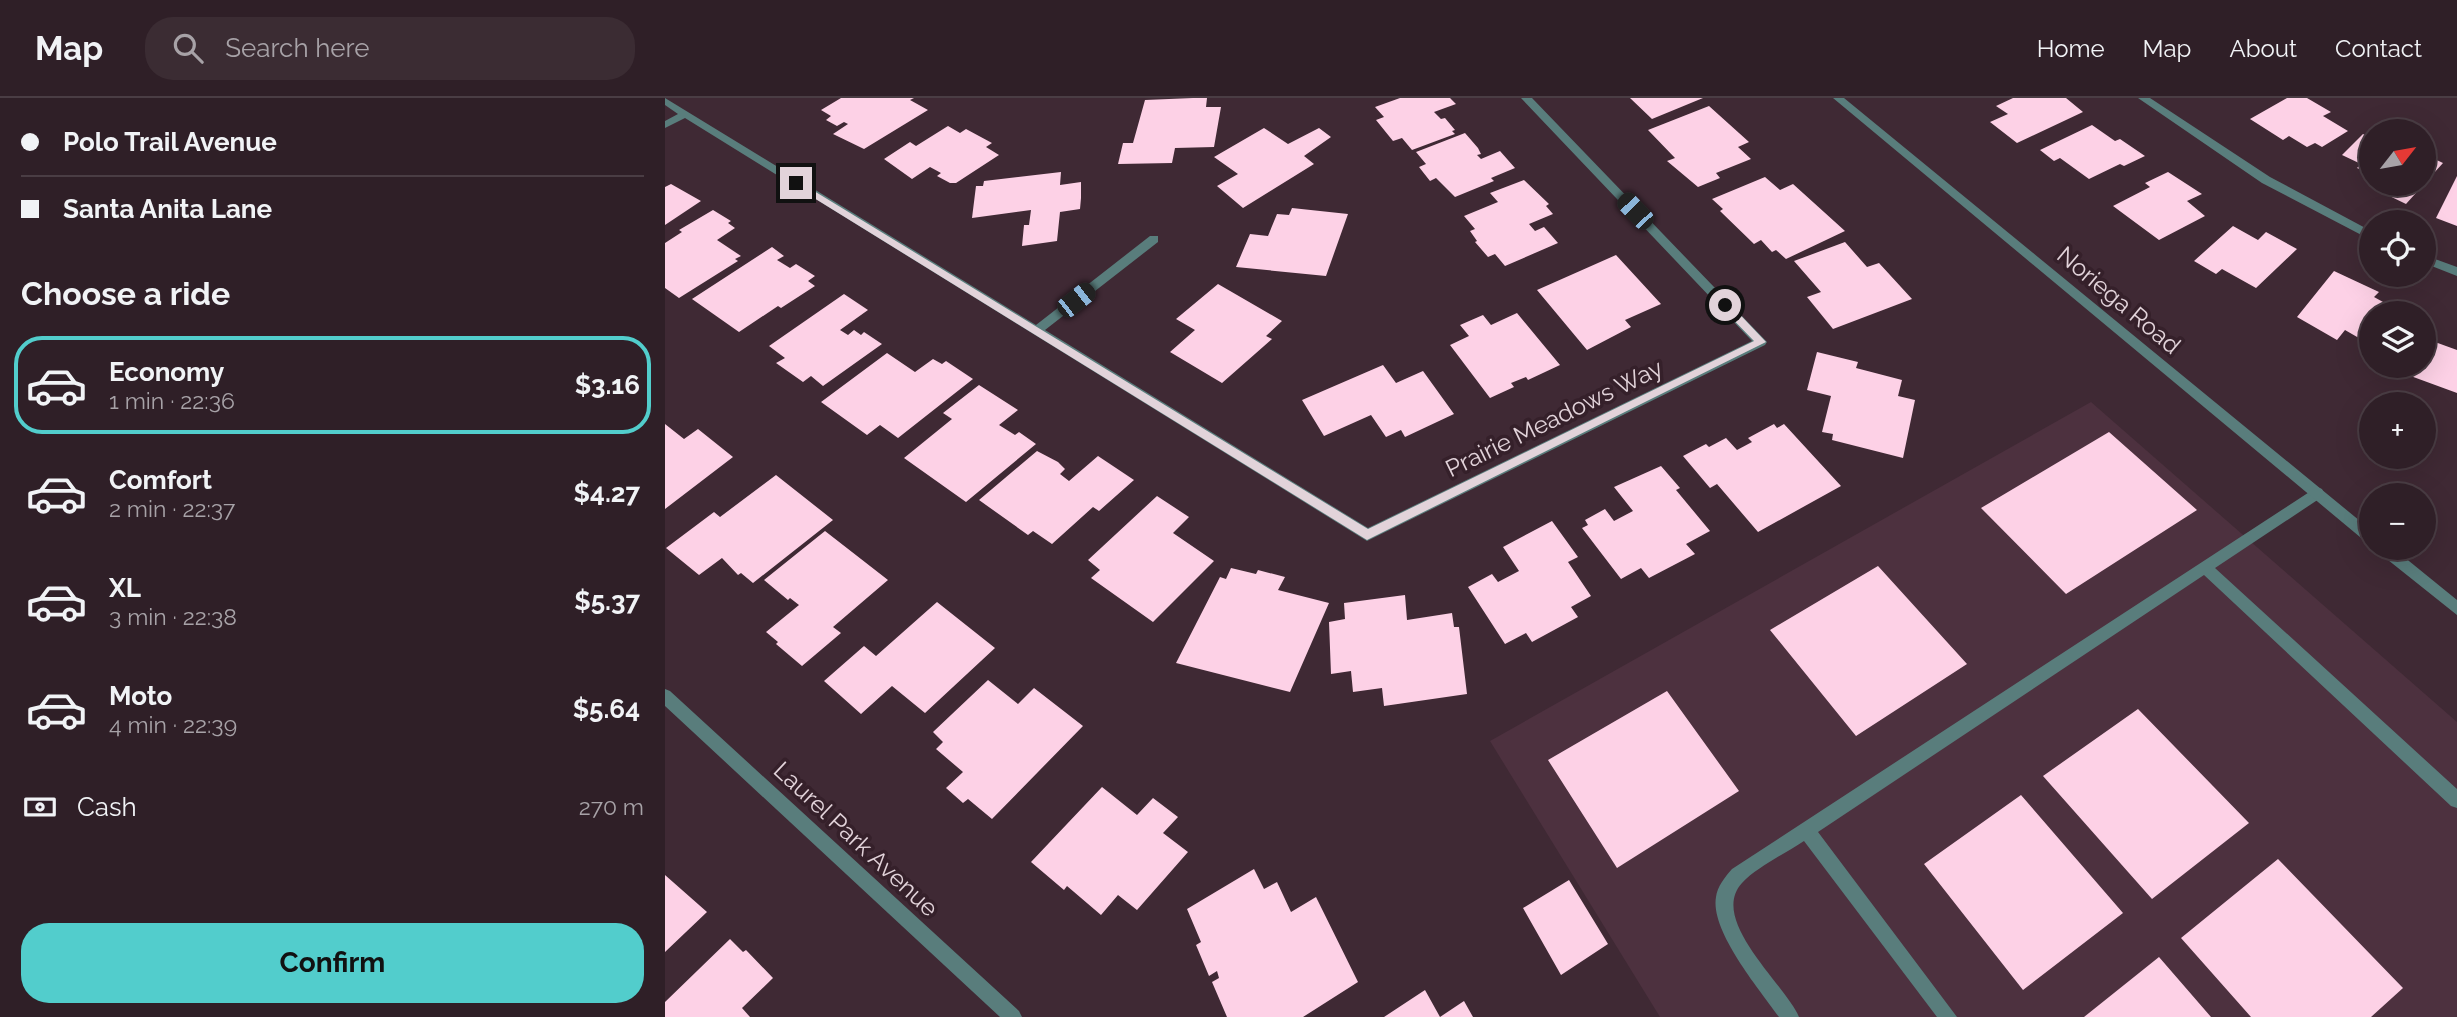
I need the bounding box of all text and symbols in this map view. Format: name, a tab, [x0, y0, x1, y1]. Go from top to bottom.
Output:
search box	[145, 17, 635, 80]
text: Map	[35, 29, 103, 68]
icon: search	[169, 29, 207, 67]
text: Search here	[225, 33, 370, 63]
text: Home	[2037, 34, 2105, 63]
text: Map	[2143, 34, 2191, 63]
text: About	[2229, 34, 2297, 63]
text: Contact	[2335, 34, 2422, 63]
north arrow	[2359, 119, 2436, 196]
map controls	[2359, 119, 2436, 560]
text: Polo Trail Avenue	[63, 127, 277, 157]
route end	[780, 167, 812, 199]
car	[1613, 189, 1658, 233]
text: Santa Anita Lane	[63, 194, 272, 224]
button: locate	[2359, 210, 2436, 287]
street label: Noriega Road	[2051, 240, 2187, 360]
text: Choose a ride	[21, 275, 230, 312]
car	[1053, 279, 1100, 321]
route start	[1709, 289, 1741, 321]
button: layers	[2359, 301, 2436, 378]
street label: Prairie Meadows Way	[1441, 353, 1667, 483]
icon: car	[25, 354, 88, 417]
text: Economy	[109, 357, 224, 387]
text: $3.16	[575, 370, 640, 400]
text: 1 min · 22:36	[109, 387, 235, 414]
button: +	[2359, 392, 2436, 469]
icon: car	[25, 462, 88, 525]
text: Comfort	[109, 465, 212, 495]
text: $4.27	[574, 478, 640, 508]
button: −	[2359, 483, 2436, 560]
text: 2 min · 22:37	[109, 495, 235, 522]
icon: car	[25, 570, 88, 633]
text: XL	[109, 573, 141, 603]
text: $5.37	[574, 586, 640, 616]
text: 3 min · 22:38	[109, 603, 237, 630]
icon: car	[25, 678, 88, 741]
text: Moto	[109, 681, 172, 711]
text: $5.64	[573, 694, 640, 724]
text: 4 min · 22:39	[109, 711, 237, 738]
street label: Laurel Park Avenue	[768, 755, 944, 923]
icon: cash	[21, 788, 59, 826]
text: Cash	[77, 792, 137, 822]
text: 270 m	[579, 793, 644, 820]
button: Confirm	[21, 923, 644, 1003]

